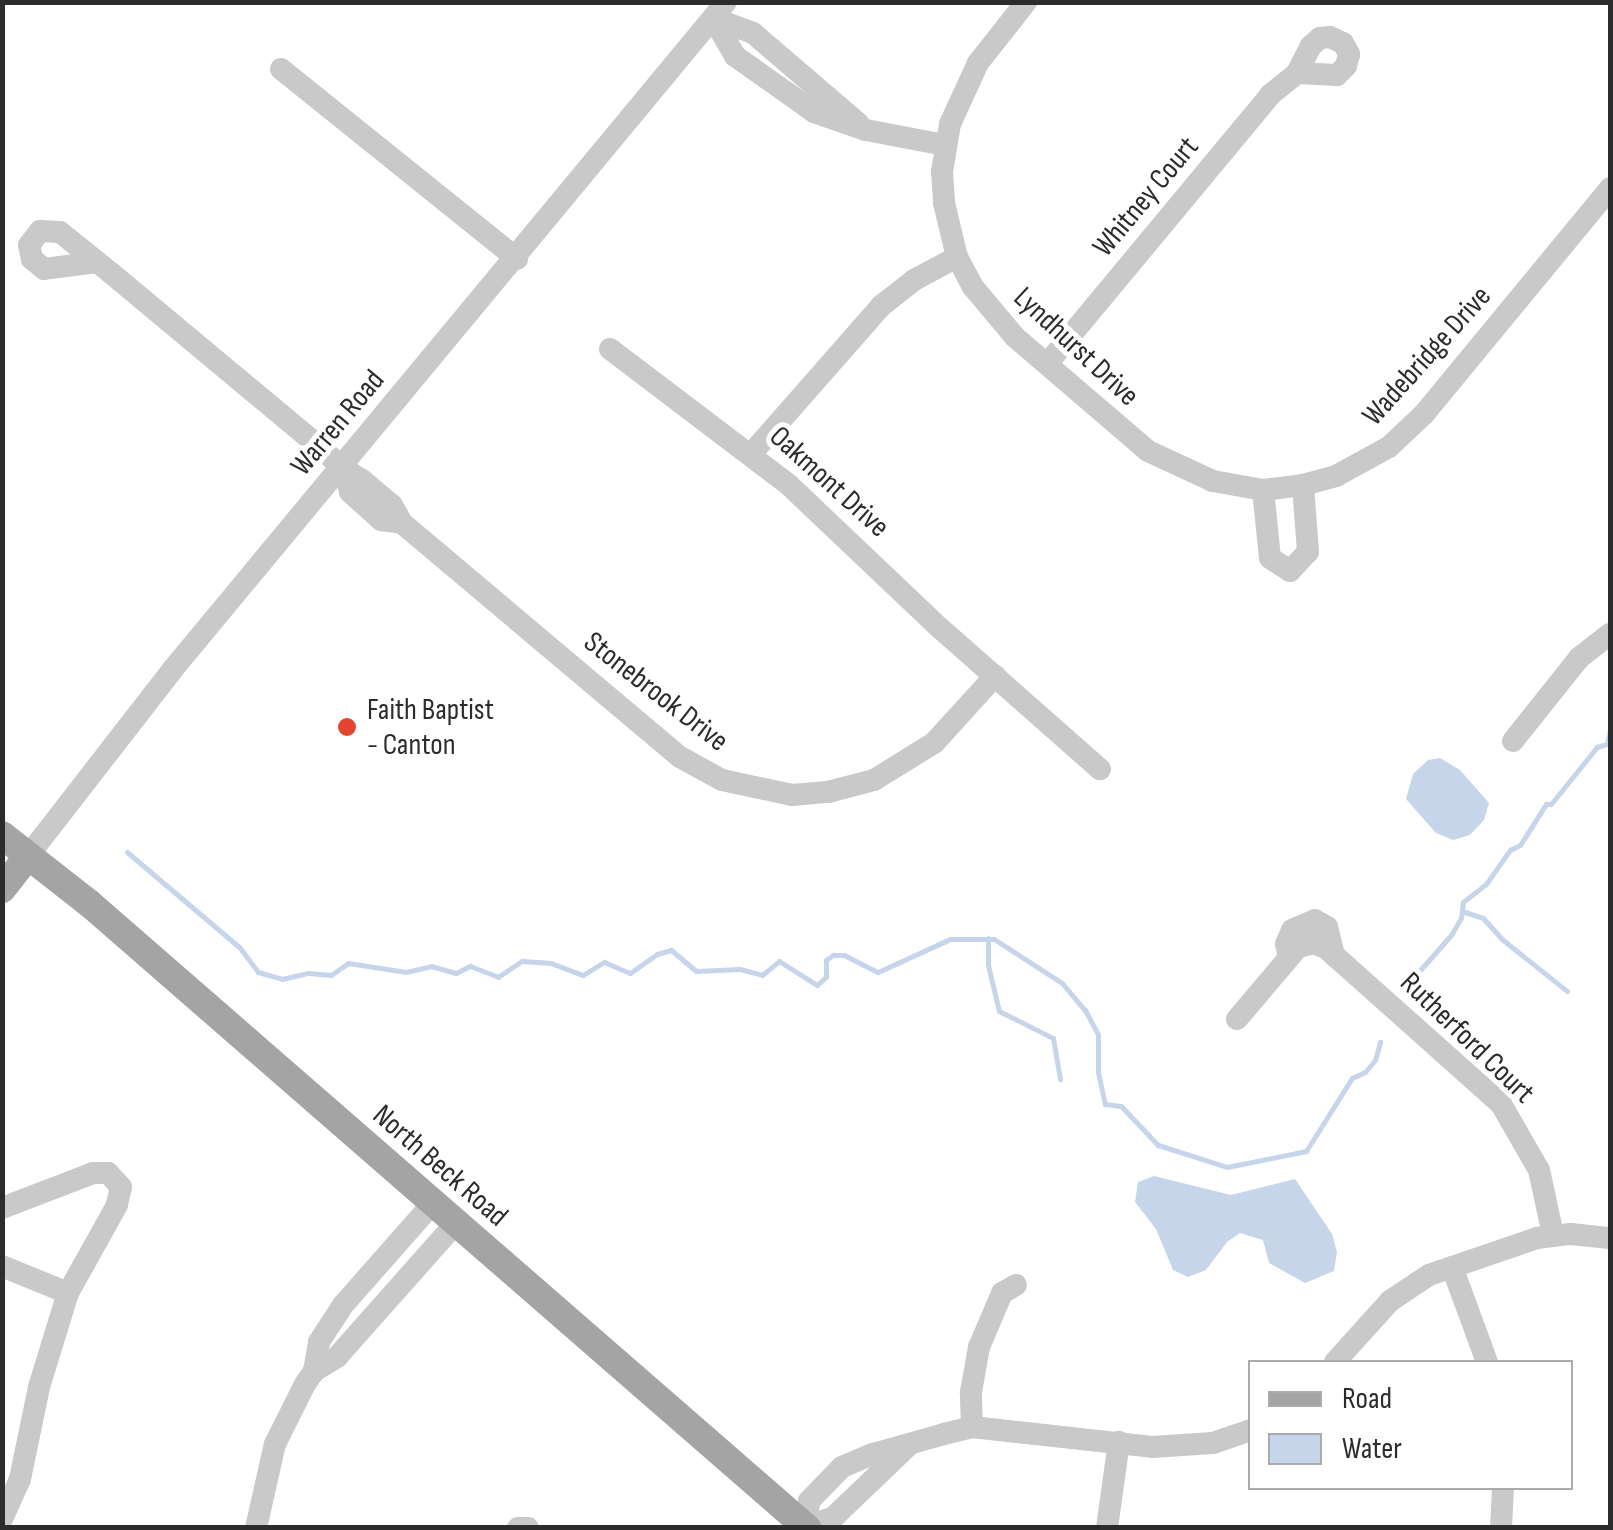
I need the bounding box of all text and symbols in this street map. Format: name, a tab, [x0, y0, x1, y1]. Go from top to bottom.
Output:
street label: Whitney Court	[1085, 130, 1207, 264]
street label: Wadebridge Drive	[1355, 279, 1499, 433]
street label: Lyndhurst Drive	[1006, 280, 1146, 414]
street label: Warren Road	[284, 363, 392, 483]
street label: Oakmont Drive	[762, 419, 896, 545]
street label: Stonebrook Drive	[577, 625, 735, 759]
place label: Faith Baptist - Canton	[367, 692, 494, 762]
marker: Faith Baptist - Canton	[336, 716, 358, 738]
street label: Rutherford Court	[1392, 965, 1542, 1111]
street label: North Beck Road	[365, 1098, 515, 1234]
legend	[1248, 1360, 1573, 1490]
text: Road	[1342, 1381, 1392, 1417]
text: Water	[1342, 1431, 1402, 1467]

